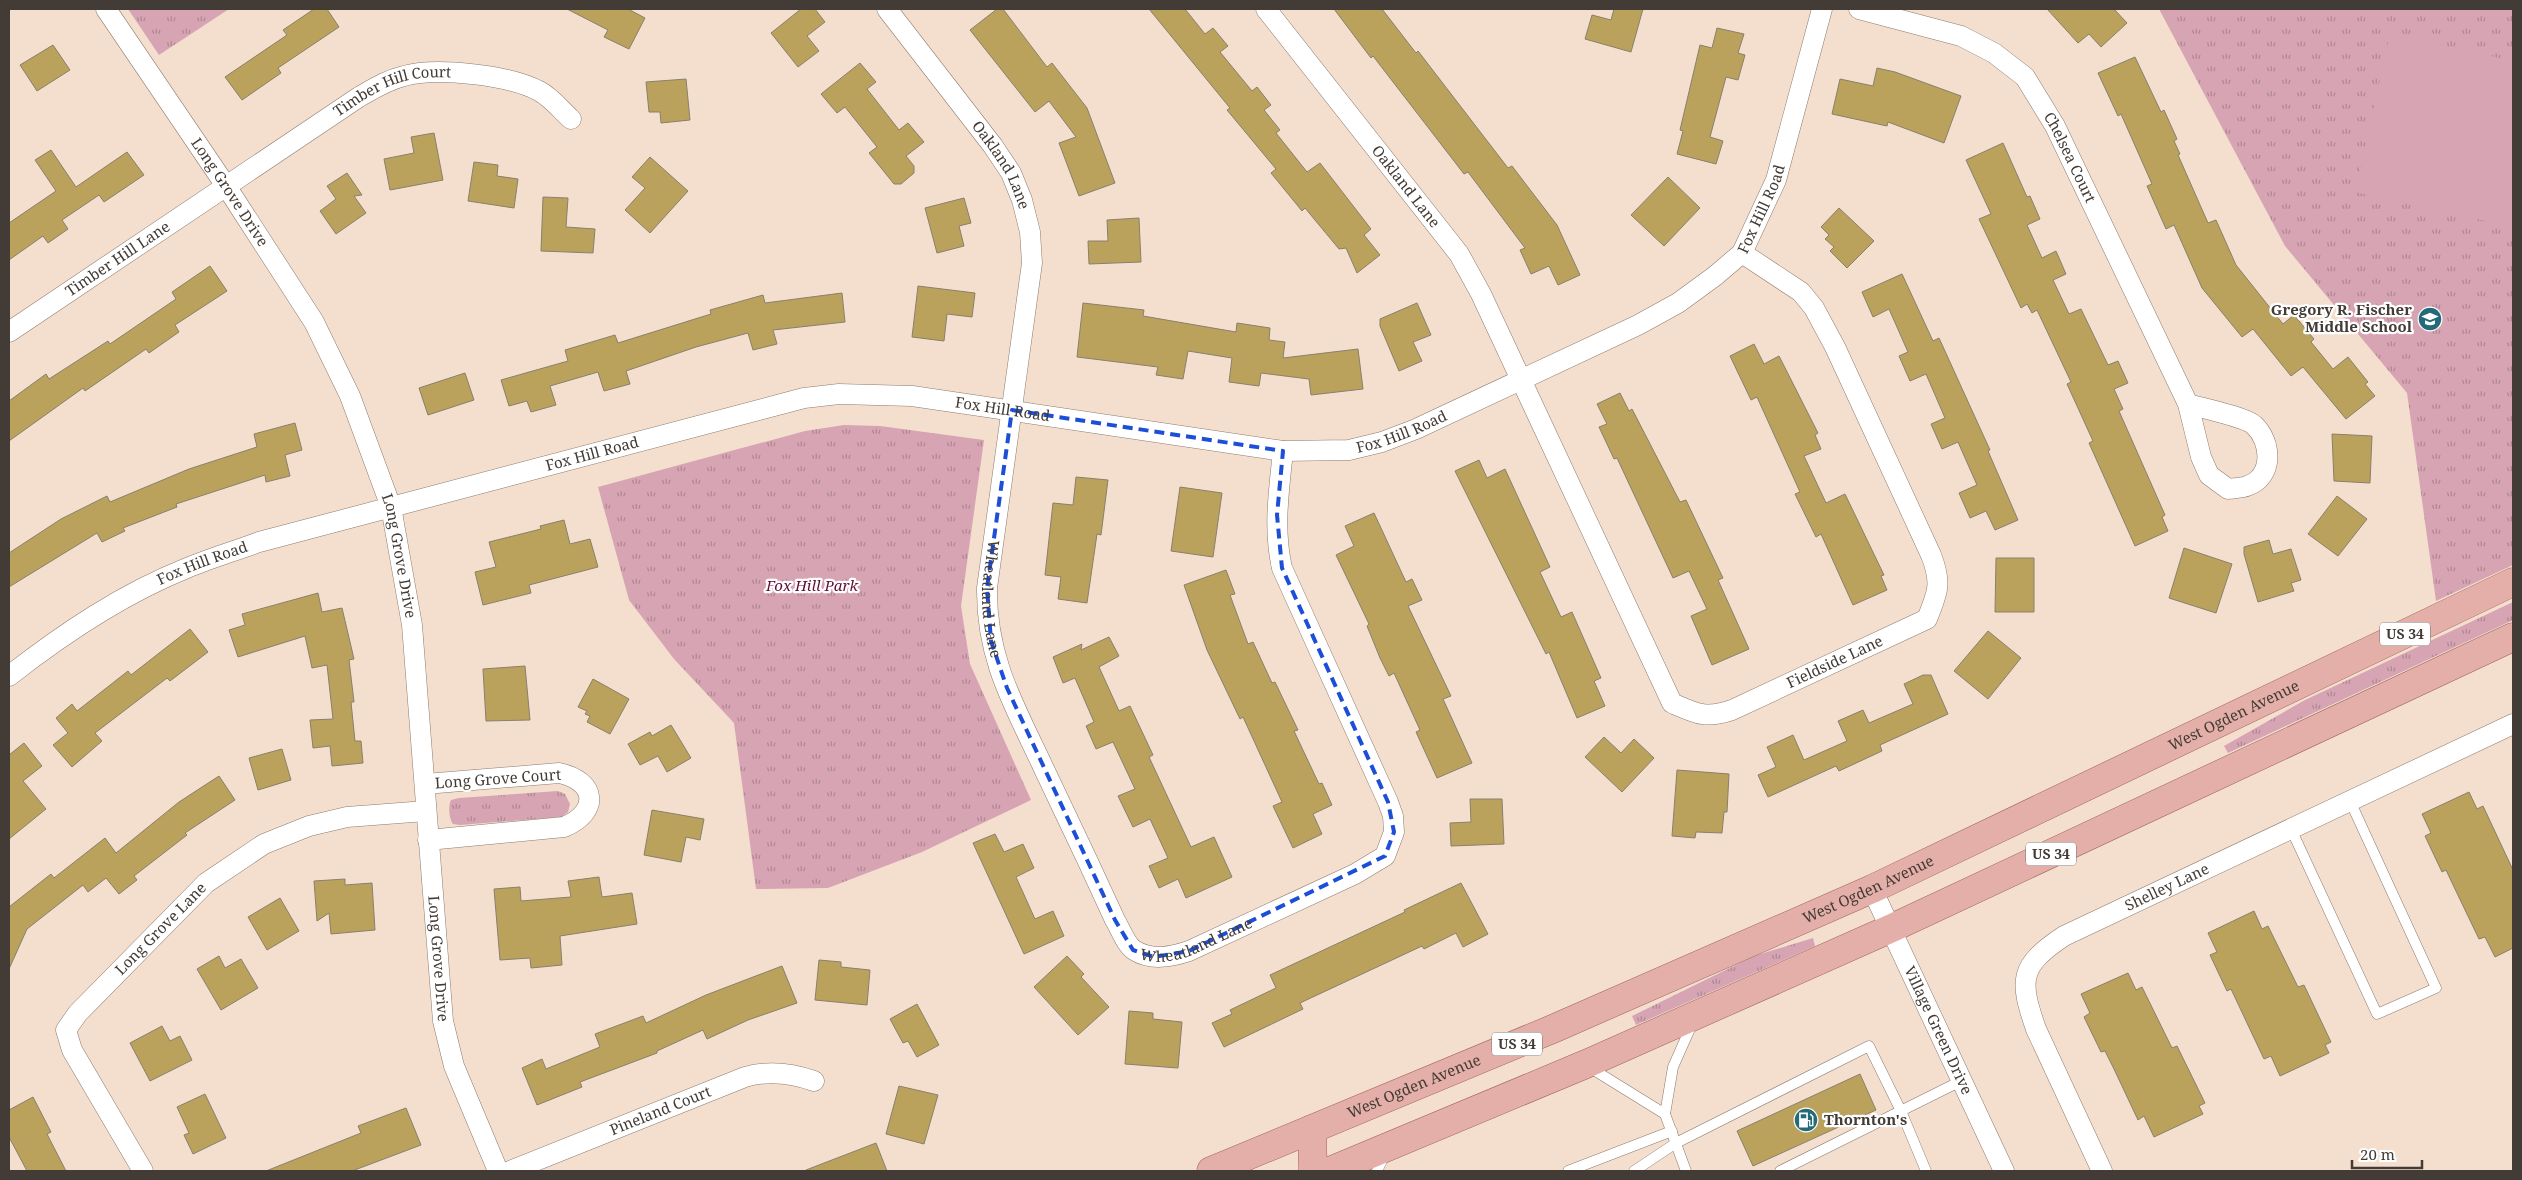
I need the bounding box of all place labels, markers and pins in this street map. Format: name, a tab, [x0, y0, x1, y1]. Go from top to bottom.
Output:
place label: Gregory R. Fischer Middle School	[2271, 299, 2413, 336]
school or university icon: Gregory R. Fischer Middle School	[2417, 306, 2443, 332]
fuel station icon: Thornton's	[1793, 1107, 1819, 1133]
place label: Thornton's	[1824, 1109, 1907, 1129]

